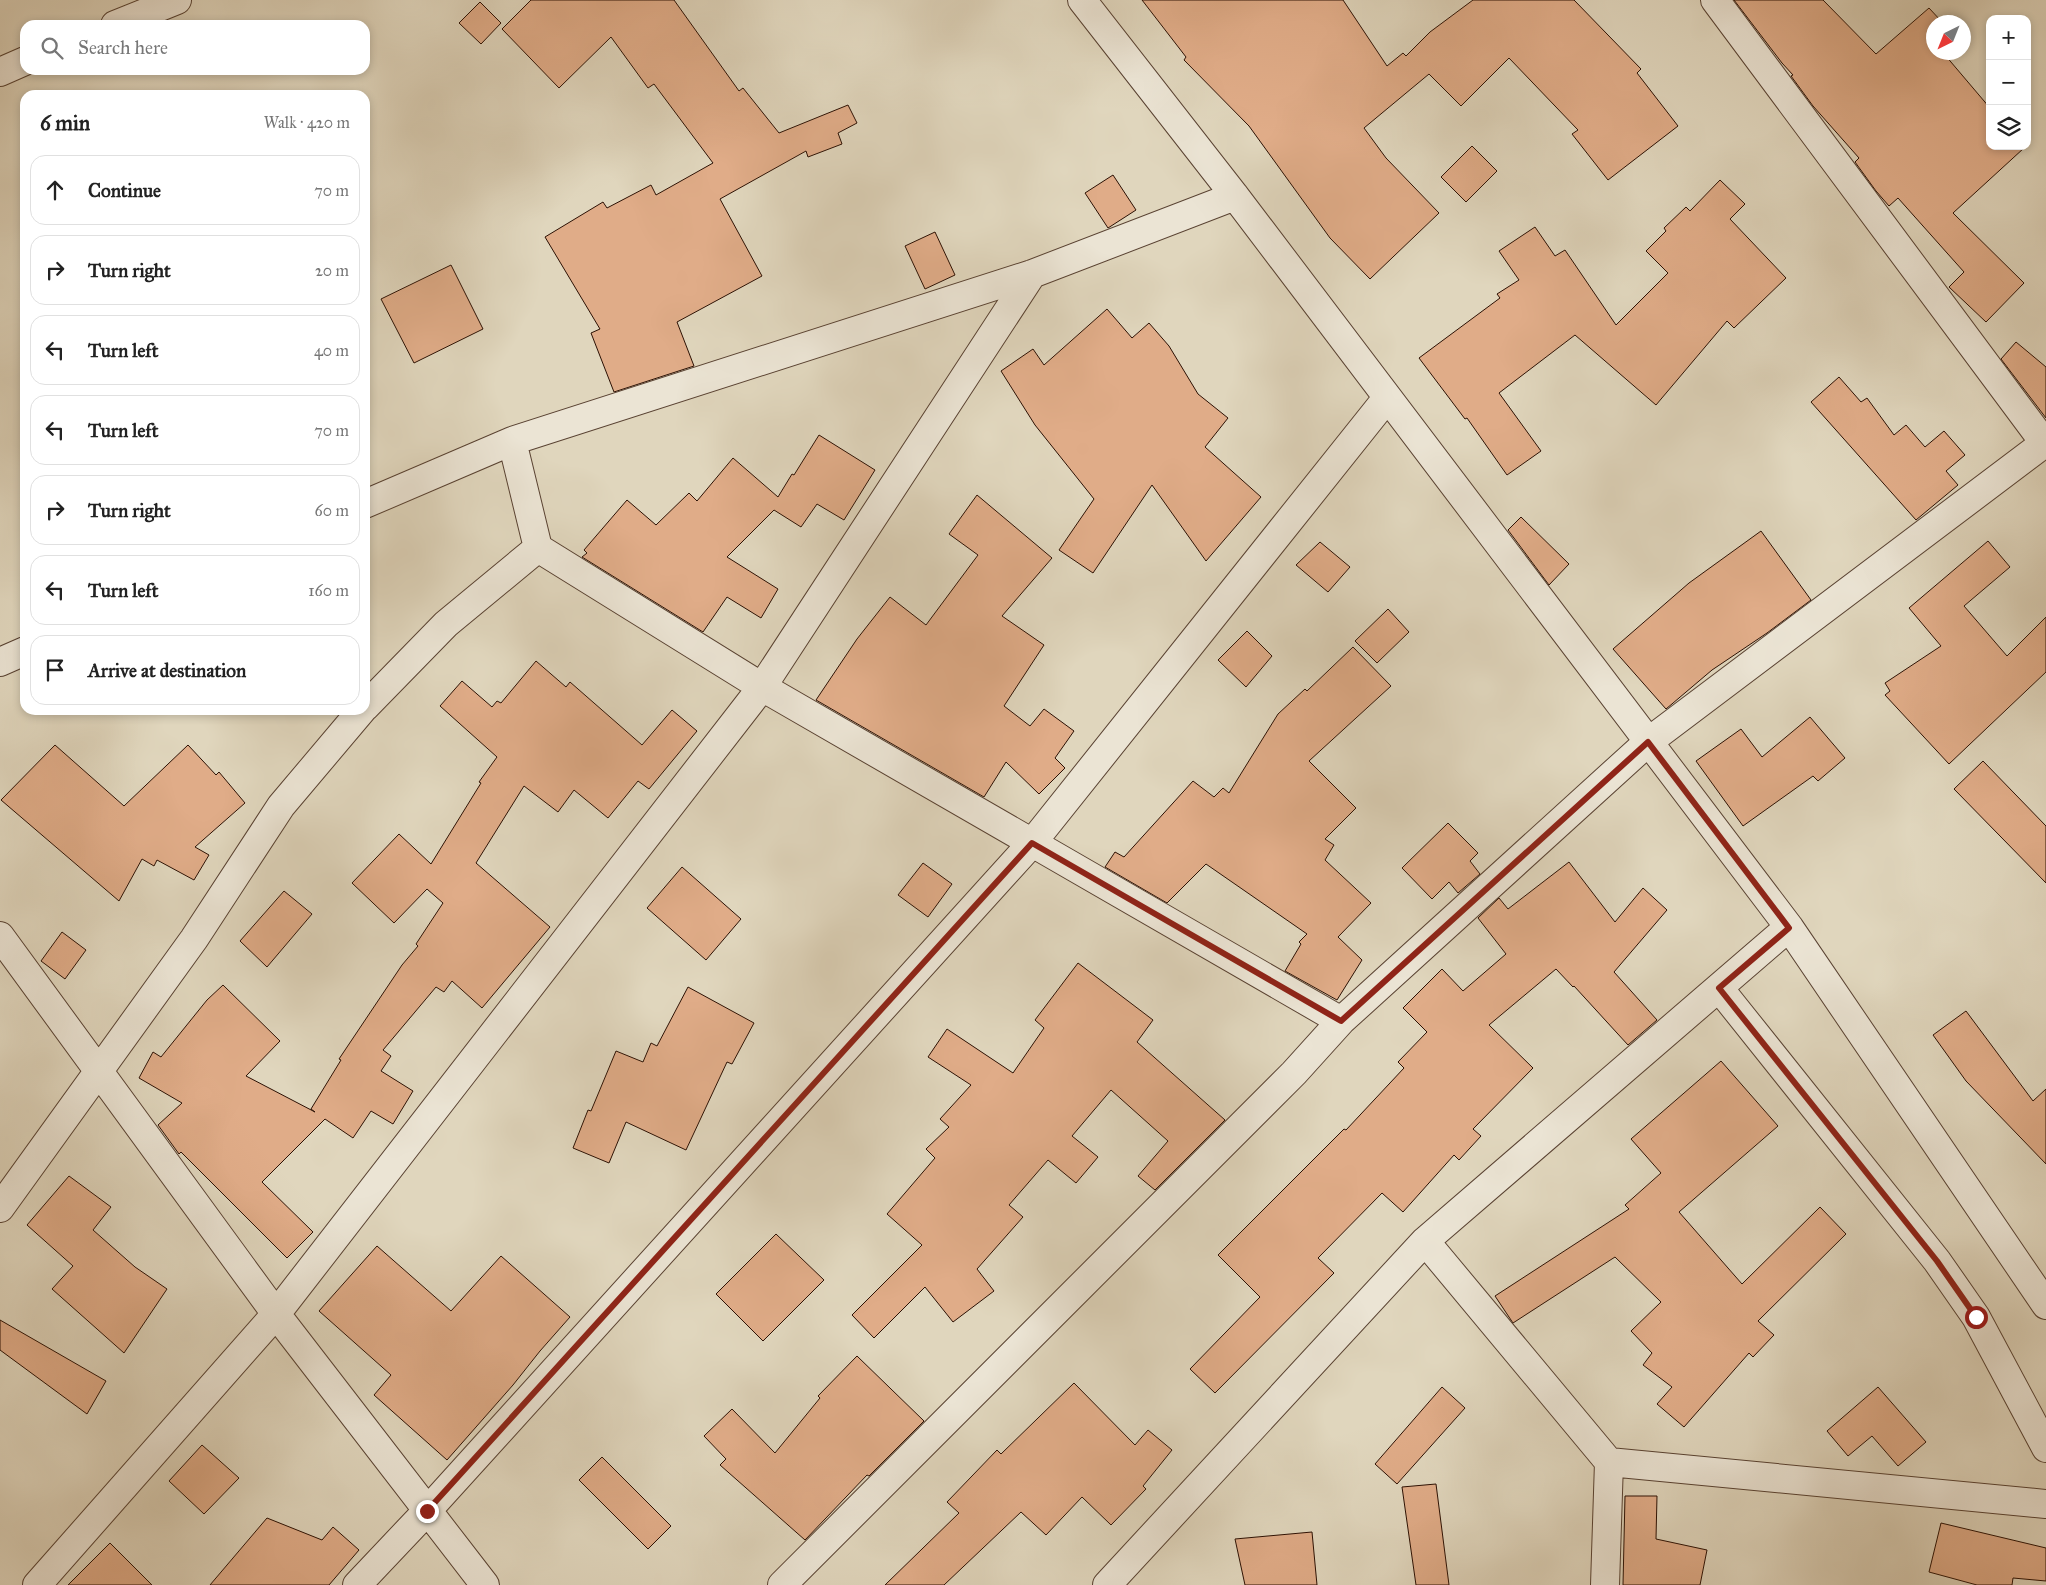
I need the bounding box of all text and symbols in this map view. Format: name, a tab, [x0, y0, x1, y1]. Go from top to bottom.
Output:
north arrow	[1926, 15, 1971, 60]
map controls	[1986, 15, 2031, 150]
button: +	[1986, 15, 2031, 60]
search box	[20, 20, 370, 75]
icon: search	[38, 34, 66, 62]
text: Search here	[78, 36, 168, 59]
button: −	[1986, 60, 2031, 105]
button: layers	[1986, 105, 2031, 150]
text: 6 min	[40, 110, 90, 136]
text: Walk · 420 m	[264, 113, 350, 132]
icon: ahead	[41, 176, 69, 204]
text: Continue	[88, 179, 161, 202]
text: 70 m	[314, 181, 349, 200]
icon: right	[41, 256, 69, 284]
text: Turn right	[88, 259, 171, 282]
text: 20 m	[315, 261, 349, 280]
icon: left	[41, 336, 69, 364]
text: Turn left	[88, 339, 158, 362]
text: 40 m	[314, 341, 349, 360]
icon: left	[41, 416, 69, 444]
text: Turn left	[88, 419, 158, 442]
text: 70 m	[314, 421, 349, 440]
icon: right	[41, 496, 69, 524]
text: Turn right	[88, 499, 171, 522]
text: 60 m	[315, 501, 349, 520]
icon: left	[41, 576, 69, 604]
text: Turn left	[88, 579, 158, 602]
text: 160 m	[308, 581, 349, 600]
icon: arrive	[41, 656, 69, 684]
text: Arrive at destination	[88, 659, 246, 682]
route start	[1965, 1306, 1988, 1329]
route end	[416, 1500, 439, 1523]

